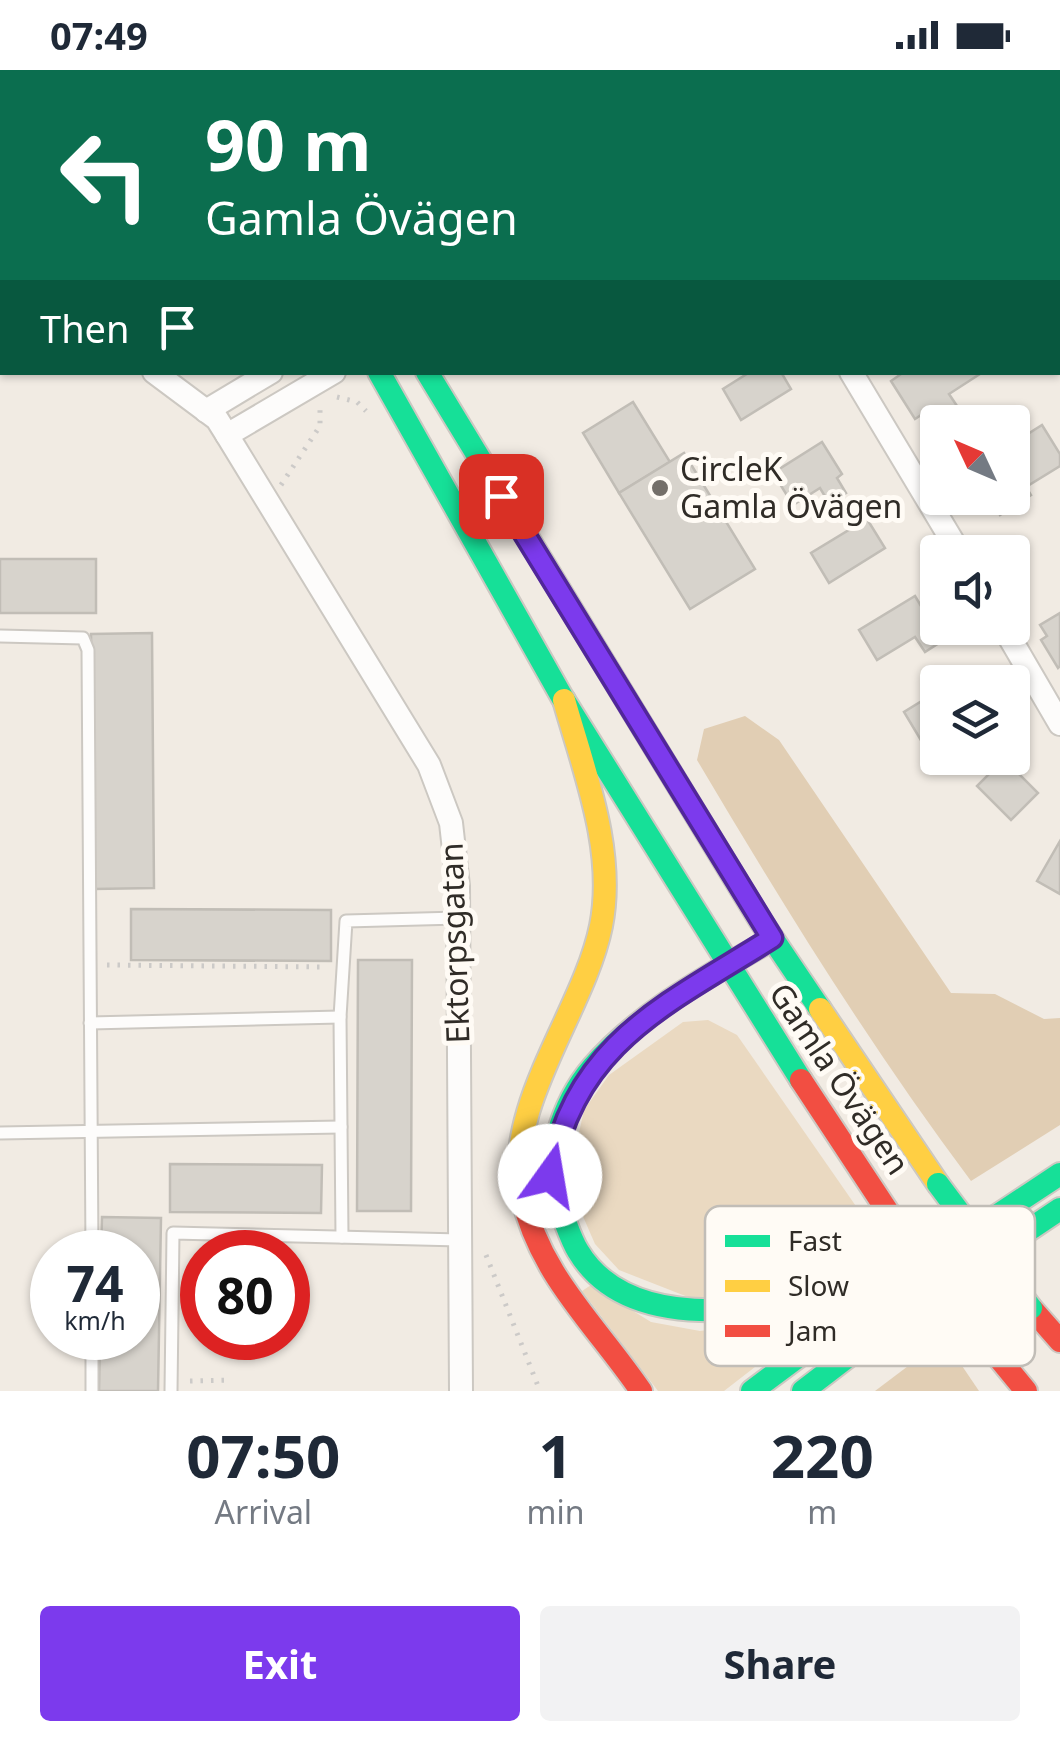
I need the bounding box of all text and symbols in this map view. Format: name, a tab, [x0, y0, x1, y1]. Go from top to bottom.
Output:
text: 07:49	[50, 9, 148, 61]
text: 90 m	[205, 96, 372, 192]
icon: left	[40, 110, 170, 240]
text: Gamla Övägen	[205, 187, 518, 248]
icon: arrive	[150, 300, 205, 355]
text: Then	[40, 302, 130, 354]
north arrow	[920, 405, 1030, 515]
map controls	[920, 405, 1030, 775]
place label: CircleK Gamla Övägen	[680, 447, 902, 527]
pin	[459, 454, 544, 539]
icon: arrive	[474, 469, 529, 524]
marker: CircleK Gamla Övägen	[649, 477, 671, 499]
button: sound	[920, 535, 1030, 645]
button: layers	[920, 665, 1030, 775]
street label: Ektorpsgatan	[429, 842, 478, 1044]
street label: Gamla Övägen	[760, 974, 920, 1182]
position arrow	[498, 1124, 602, 1228]
legend	[705, 1206, 1035, 1366]
text: Fast	[788, 1221, 842, 1259]
speed limit sign: 80	[180, 1230, 310, 1360]
text: 74	[66, 1249, 124, 1317]
text: Slow	[788, 1266, 849, 1304]
text: km/h	[64, 1303, 126, 1337]
text: Jam	[785, 1311, 838, 1349]
text: 07:50	[186, 1414, 340, 1496]
text: 1	[538, 1414, 573, 1496]
text: 220	[771, 1414, 874, 1496]
text: Arrival	[215, 1490, 312, 1533]
text: min	[527, 1490, 585, 1533]
text: m	[807, 1490, 837, 1533]
button: Exit	[40, 1606, 520, 1721]
button: Share	[540, 1606, 1020, 1721]

